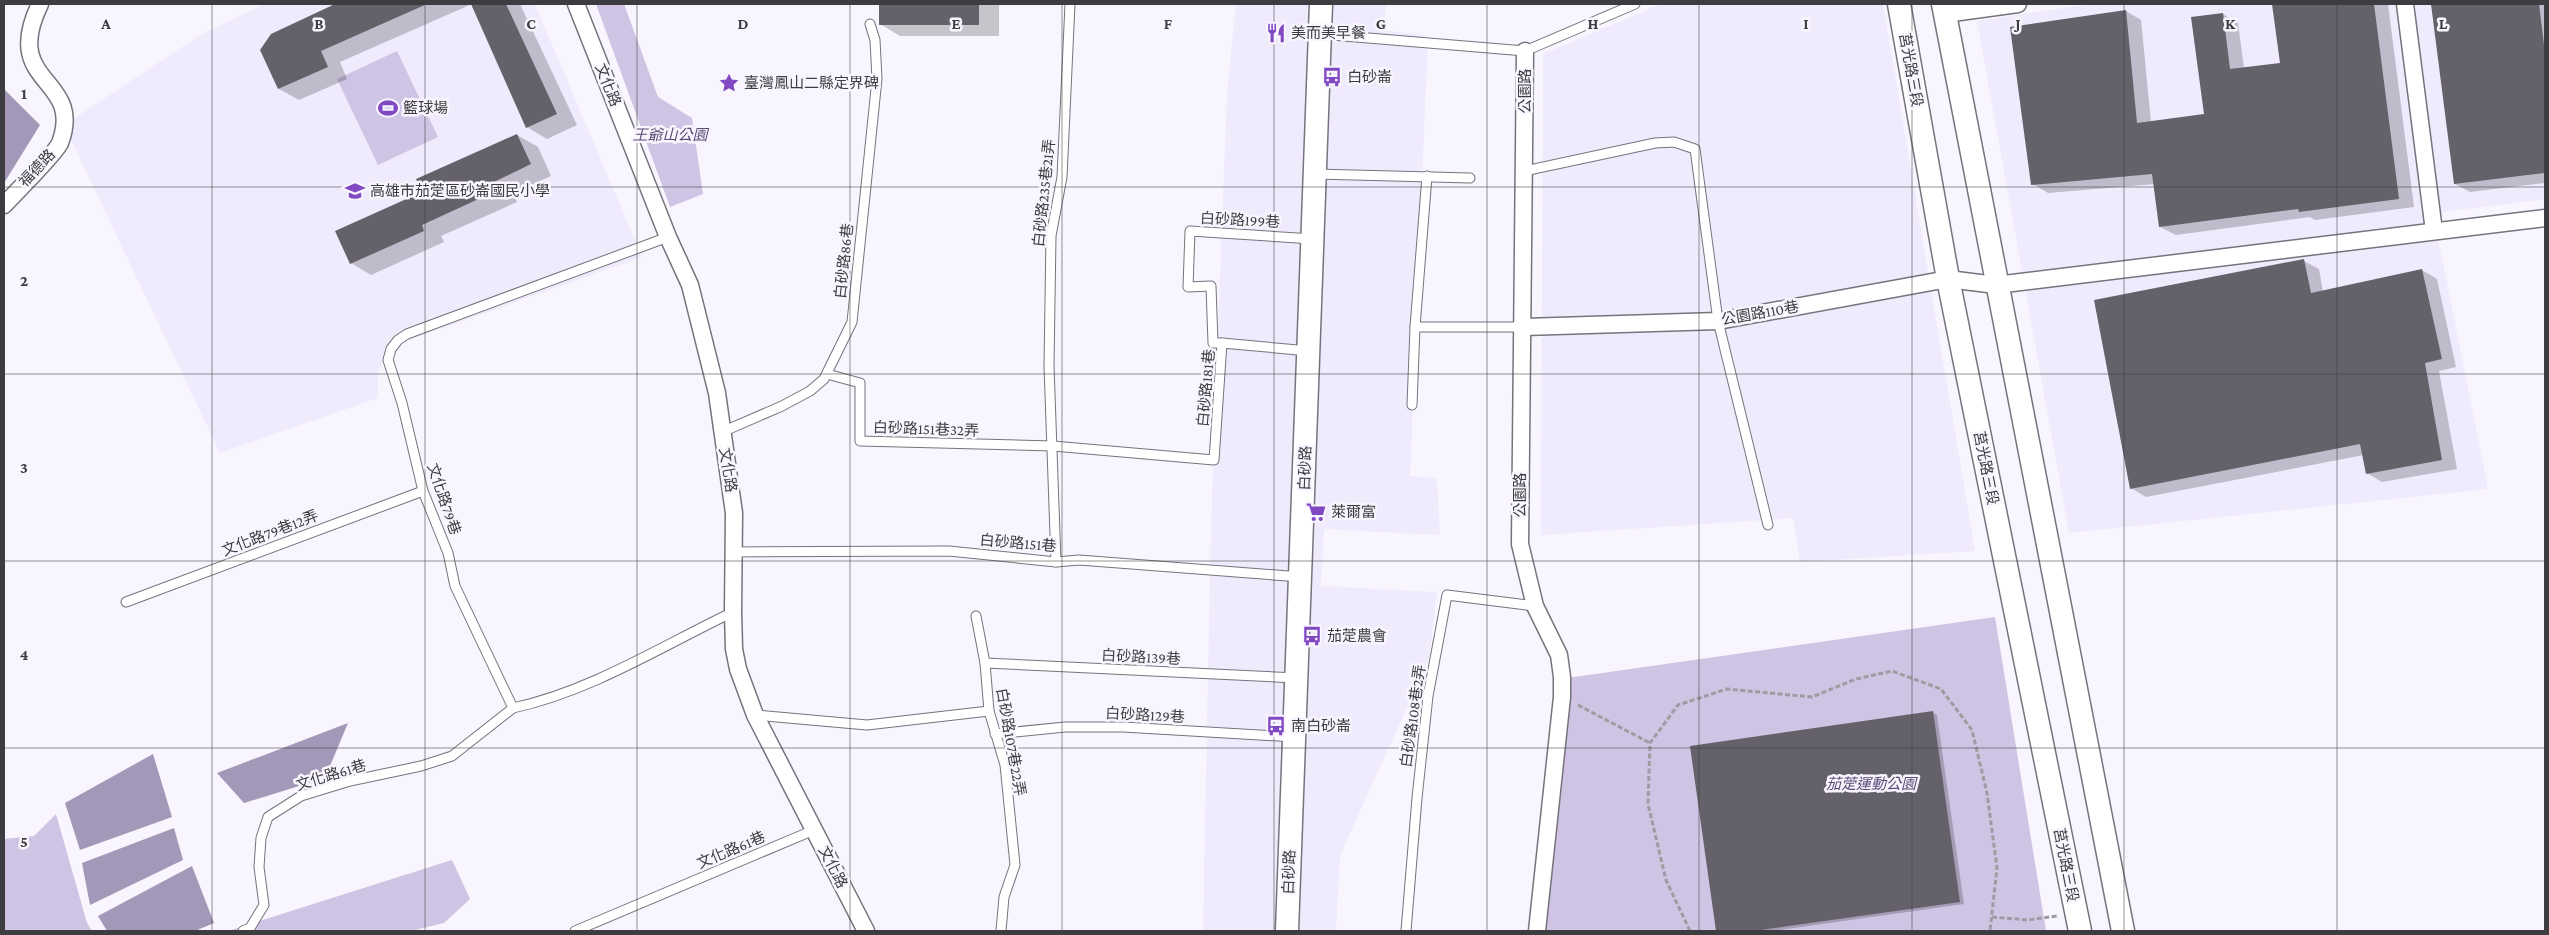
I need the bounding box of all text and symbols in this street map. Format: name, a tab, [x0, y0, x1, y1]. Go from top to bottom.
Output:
text: A	[100, 15, 111, 32]
text: B	[314, 15, 324, 32]
text: C	[526, 15, 536, 32]
text: D	[737, 15, 749, 32]
text: E	[951, 15, 961, 32]
text: F	[1164, 15, 1173, 32]
text: G	[1376, 15, 1386, 32]
text: H	[1588, 15, 1599, 32]
text: I	[1803, 15, 1809, 32]
text: J	[2013, 15, 2021, 32]
text: K	[2225, 15, 2236, 32]
text: L	[2439, 15, 2448, 32]
restaurant icon: 美而美早餐	[1265, 22, 1287, 44]
place label: 美而美早餐	[1291, 25, 1366, 41]
street label: 莒光路三段	[1897, 32, 1925, 108]
street label: 文化路	[592, 61, 625, 109]
bus stop icon: 白砂崙	[1321, 66, 1343, 88]
street label: 公園路	[1517, 68, 1533, 114]
place label: 白砂崙	[1347, 69, 1392, 85]
place icon: 臺灣鳳山二縣定界碑	[718, 72, 740, 94]
place label: 臺灣鳳山二縣定界碑	[744, 75, 879, 91]
text: 1	[21, 85, 27, 102]
sports icon: 籃球場	[377, 97, 399, 119]
place label: 籃球場	[403, 100, 448, 116]
park label: 王爺山公園	[632, 127, 709, 143]
street label: 白砂路235巷21弄	[1030, 138, 1058, 248]
street label: 福德路	[15, 145, 58, 190]
school or university icon: 高雄市茄萣區砂崙國民小學	[344, 180, 366, 202]
place label: 高雄市茄萣區砂崙國民小學	[370, 183, 550, 199]
street label: 白砂路199巷	[1200, 210, 1280, 230]
street label: 白砂路86巷	[832, 223, 856, 299]
text: 2	[20, 272, 28, 289]
street label: 公園路110巷	[1720, 298, 1800, 328]
street label: 白砂路181巷	[1195, 348, 1217, 428]
street label: 白砂路151巷32弄	[873, 419, 979, 439]
street label: 莒光路三段	[1971, 430, 2001, 506]
street label: 白砂路	[1296, 445, 1314, 491]
street label: 文化路	[717, 446, 740, 493]
text: 3	[20, 459, 28, 476]
street label: 文化路79巷	[424, 461, 465, 537]
street label: 公園路	[1512, 472, 1528, 518]
supermarket icon: 萊爾富	[1305, 501, 1327, 523]
place label: 萊爾富	[1331, 504, 1376, 520]
street label: 文化路79巷12弄	[219, 506, 320, 559]
street label: 白砂路151巷	[979, 532, 1057, 554]
bus stop icon: 茄萣農會	[1301, 625, 1323, 647]
place label: 茄萣農會	[1327, 628, 1387, 644]
text: 4	[20, 646, 29, 663]
street label: 白砂路139巷	[1101, 647, 1181, 667]
street label: 白砂路108巷2弄	[1398, 664, 1428, 768]
street label: 白砂路107巷22弄	[994, 687, 1028, 797]
street label: 白砂路129巷	[1105, 705, 1185, 725]
bus stop icon: 南白砂崙	[1265, 715, 1287, 737]
place label: 南白砂崙	[1291, 718, 1351, 734]
street label: 文化路61巷	[294, 756, 368, 793]
park label: 茄萣運動公園	[1826, 776, 1918, 792]
street label: 莒光路三段	[2051, 827, 2081, 903]
street label: 文化路61巷	[694, 828, 768, 872]
text: 5	[20, 833, 28, 850]
street label: 文化路	[816, 843, 851, 891]
street label: 白砂路	[1280, 849, 1298, 895]

